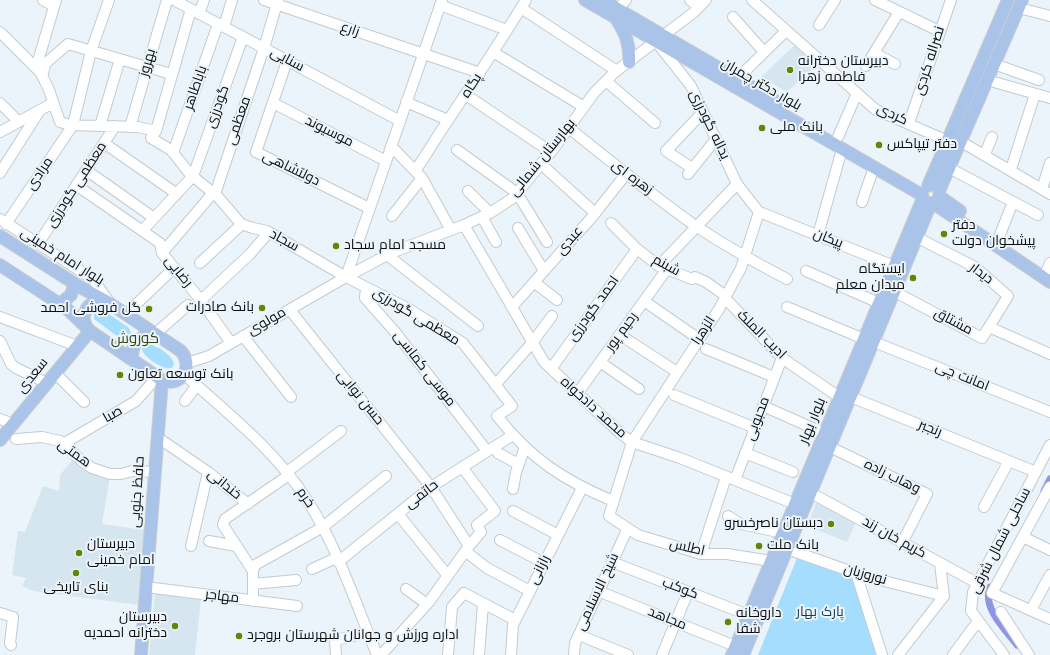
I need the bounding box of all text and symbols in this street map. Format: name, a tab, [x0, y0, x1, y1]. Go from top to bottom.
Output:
street label: زارع	[338, 19, 362, 41]
street label: نصراله کردی	[911, 24, 949, 98]
street label: سنایی	[267, 44, 307, 76]
street label: بهروز	[136, 47, 160, 79]
place label: دبیرستان دخترانه فاطمه زهرا	[798, 54, 889, 86]
street label: بلوار دکتر چمران	[718, 55, 804, 115]
street label: باباطاهر	[181, 64, 211, 112]
marker: دبیرستان دخترانه فاطمه زهرا	[785, 65, 795, 75]
street label: پگاه	[458, 71, 486, 101]
street label: گودرزی	[203, 83, 233, 131]
street label: یداله گودرزی	[685, 87, 733, 163]
street label: معظمی	[223, 95, 255, 147]
street label: کردی	[874, 101, 910, 129]
street label: موسیوند	[302, 113, 356, 151]
street label: بهارستان شمالی	[506, 116, 580, 200]
place label: بانک ملی	[770, 120, 823, 136]
marker: بانک ملی	[757, 123, 767, 133]
place label: دفتر تیپاکس	[887, 137, 957, 153]
street label: معظمی گودرزی	[43, 139, 111, 231]
marker: دفتر تیپاکس	[874, 140, 884, 150]
street label: دولتشاهی	[259, 148, 323, 190]
street label: مرادی	[23, 154, 57, 194]
street label: زهره ای	[608, 157, 656, 199]
place label: دفتر پیشخوان دولت	[952, 218, 1035, 250]
street label: عبدی	[553, 223, 587, 259]
street label: بلوار امام خمینی	[17, 225, 107, 289]
street label: پیکان	[811, 225, 845, 253]
street label: سجاد	[266, 226, 302, 256]
marker: دفتر پیشخوان دولت	[939, 229, 949, 239]
place label: مسجد امام سجاد	[344, 238, 446, 254]
marker: مسجد امام سجاد	[331, 241, 341, 251]
street label: شبنم	[649, 252, 683, 280]
street label: رضایی	[160, 253, 196, 291]
street label: دیدار	[966, 260, 996, 288]
place label: ایستگاه میدان معلم	[836, 262, 905, 294]
street label: احمد گودرزی	[565, 273, 623, 345]
marker: ایستگاه میدان معلم	[908, 273, 918, 283]
street label: معظمی گودرزی	[369, 284, 463, 350]
place label: بانک صادرات	[186, 300, 254, 316]
place label: گل فروشی احمد	[41, 301, 141, 317]
marker: بانک صادرات	[257, 303, 267, 313]
marker: گل فروشی احمد	[144, 304, 154, 314]
street label: مولوی	[245, 304, 289, 340]
street label: مشتاق	[931, 305, 975, 339]
street label: ادیب الملک	[733, 307, 789, 363]
street label: رحیم پور	[602, 309, 642, 355]
street label: الزهرا	[689, 313, 719, 349]
street label: موسی کماسی	[389, 328, 459, 410]
district label: کوروش	[111, 330, 159, 348]
street label: سعدی	[14, 355, 52, 397]
street label: امانت چی	[933, 359, 991, 395]
place label: بانک توسعه تعاون	[128, 367, 234, 383]
street label: حسن نوابی	[333, 367, 387, 429]
marker: بانک توسعه تعاون	[115, 370, 125, 380]
street label: محمد دادخواه	[556, 374, 630, 442]
street label: محبوبی	[742, 395, 774, 443]
street label: بلوار بهار	[796, 395, 830, 447]
street label: صبا	[100, 403, 126, 427]
street label: رنجبر	[916, 417, 944, 441]
street label: همتی	[54, 436, 94, 472]
street label: حافظ جنوبی	[127, 456, 149, 528]
street label: وهاب زاده	[861, 456, 923, 498]
street label: خندانی	[203, 466, 245, 504]
street label: حاتمی	[402, 477, 442, 513]
street label: خرم	[292, 485, 318, 511]
street label: ساحلی شمال شرقی	[967, 485, 1035, 597]
street label: کریم خان زند	[859, 514, 929, 562]
place label: دبستان ناصرخسرو	[724, 516, 823, 532]
marker: دبستان ناصرخسرو	[826, 519, 836, 529]
street label: اطلس	[668, 536, 706, 560]
place label: دبیرستان امام خمینی	[87, 537, 155, 570]
place label: بانک ملت	[767, 538, 819, 554]
marker: بانک ملت	[754, 541, 764, 551]
marker: دبیرستان امام خمینی	[74, 548, 84, 558]
street label: شیخ الاسلامی	[573, 550, 623, 634]
street label: رازانی	[525, 552, 555, 588]
street label: نوروزیان	[842, 561, 888, 589]
marker: بنای تاریخی	[71, 568, 81, 578]
street label: کوکب	[660, 575, 700, 603]
place label: بنای تاریخی	[44, 580, 108, 596]
street label: مهاجر	[204, 587, 240, 607]
street label: مجاهد	[645, 604, 689, 634]
park label: پارک بهار	[796, 605, 844, 621]
place label: داروخانه شفا	[736, 606, 782, 638]
place label: دبیرستان دخترانه احمدیه	[84, 610, 167, 642]
marker: داروخانه شفا	[723, 617, 733, 627]
marker: دبیرستان دخترانه احمدیه	[170, 621, 180, 631]
place label: اداره ورزش و جوانان شهرستان بروجرد	[247, 628, 459, 644]
marker: اداره ورزش و جوانان شهرستان بروجرد	[234, 631, 244, 641]

